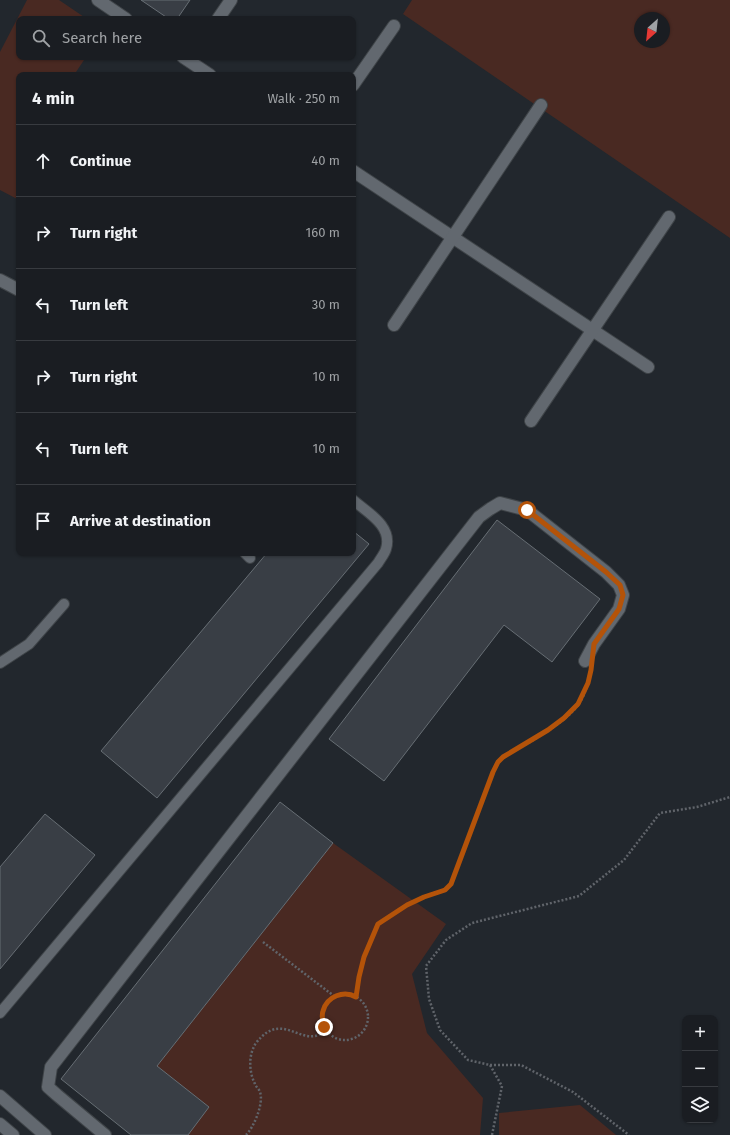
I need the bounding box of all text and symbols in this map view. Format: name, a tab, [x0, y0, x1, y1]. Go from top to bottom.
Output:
north arrow	[634, 12, 670, 48]
search box	[16, 16, 356, 60]
icon: search	[30, 27, 52, 49]
text: Search here	[62, 29, 142, 47]
text: 4 min	[32, 88, 75, 109]
text: Walk · 250 m	[267, 91, 340, 106]
icon: ahead	[32, 150, 54, 172]
text: Continue	[70, 152, 131, 170]
text: 40 m	[311, 153, 340, 168]
icon: right	[32, 222, 54, 244]
text: Turn right	[70, 224, 137, 242]
text: 160 m	[306, 225, 340, 240]
icon: left	[32, 294, 54, 316]
text: Turn left	[70, 296, 128, 314]
text: 30 m	[312, 297, 340, 312]
icon: right	[32, 366, 54, 388]
text: Turn right	[70, 368, 137, 386]
text: 10 m	[313, 369, 340, 384]
icon: left	[32, 438, 54, 460]
text: Turn left	[70, 440, 128, 458]
text: 10 m	[313, 441, 340, 456]
route start	[518, 501, 536, 519]
icon: arrive	[32, 510, 54, 532]
text: Arrive at destination	[70, 512, 211, 530]
map controls	[682, 1015, 718, 1123]
button: +	[682, 1015, 718, 1051]
route end	[315, 1018, 333, 1036]
button: −	[682, 1051, 718, 1087]
button: layers	[682, 1087, 718, 1123]

